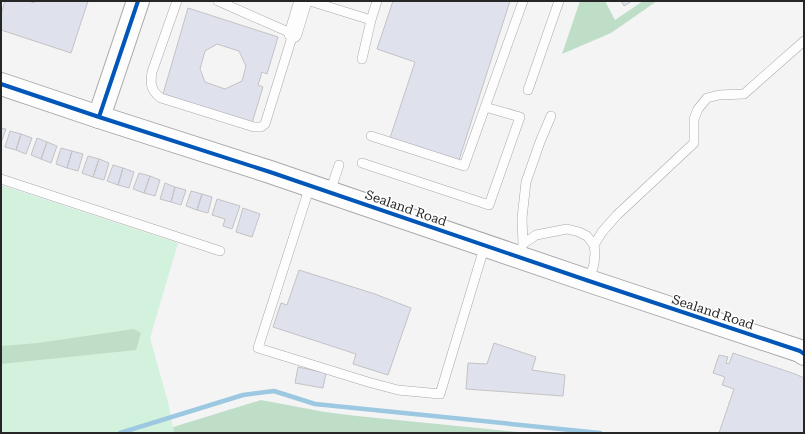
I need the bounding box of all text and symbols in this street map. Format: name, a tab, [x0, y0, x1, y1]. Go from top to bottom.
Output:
street label: Sealand Road	[363, 187, 449, 229]
street label: Sealand Road	[670, 292, 757, 333]

